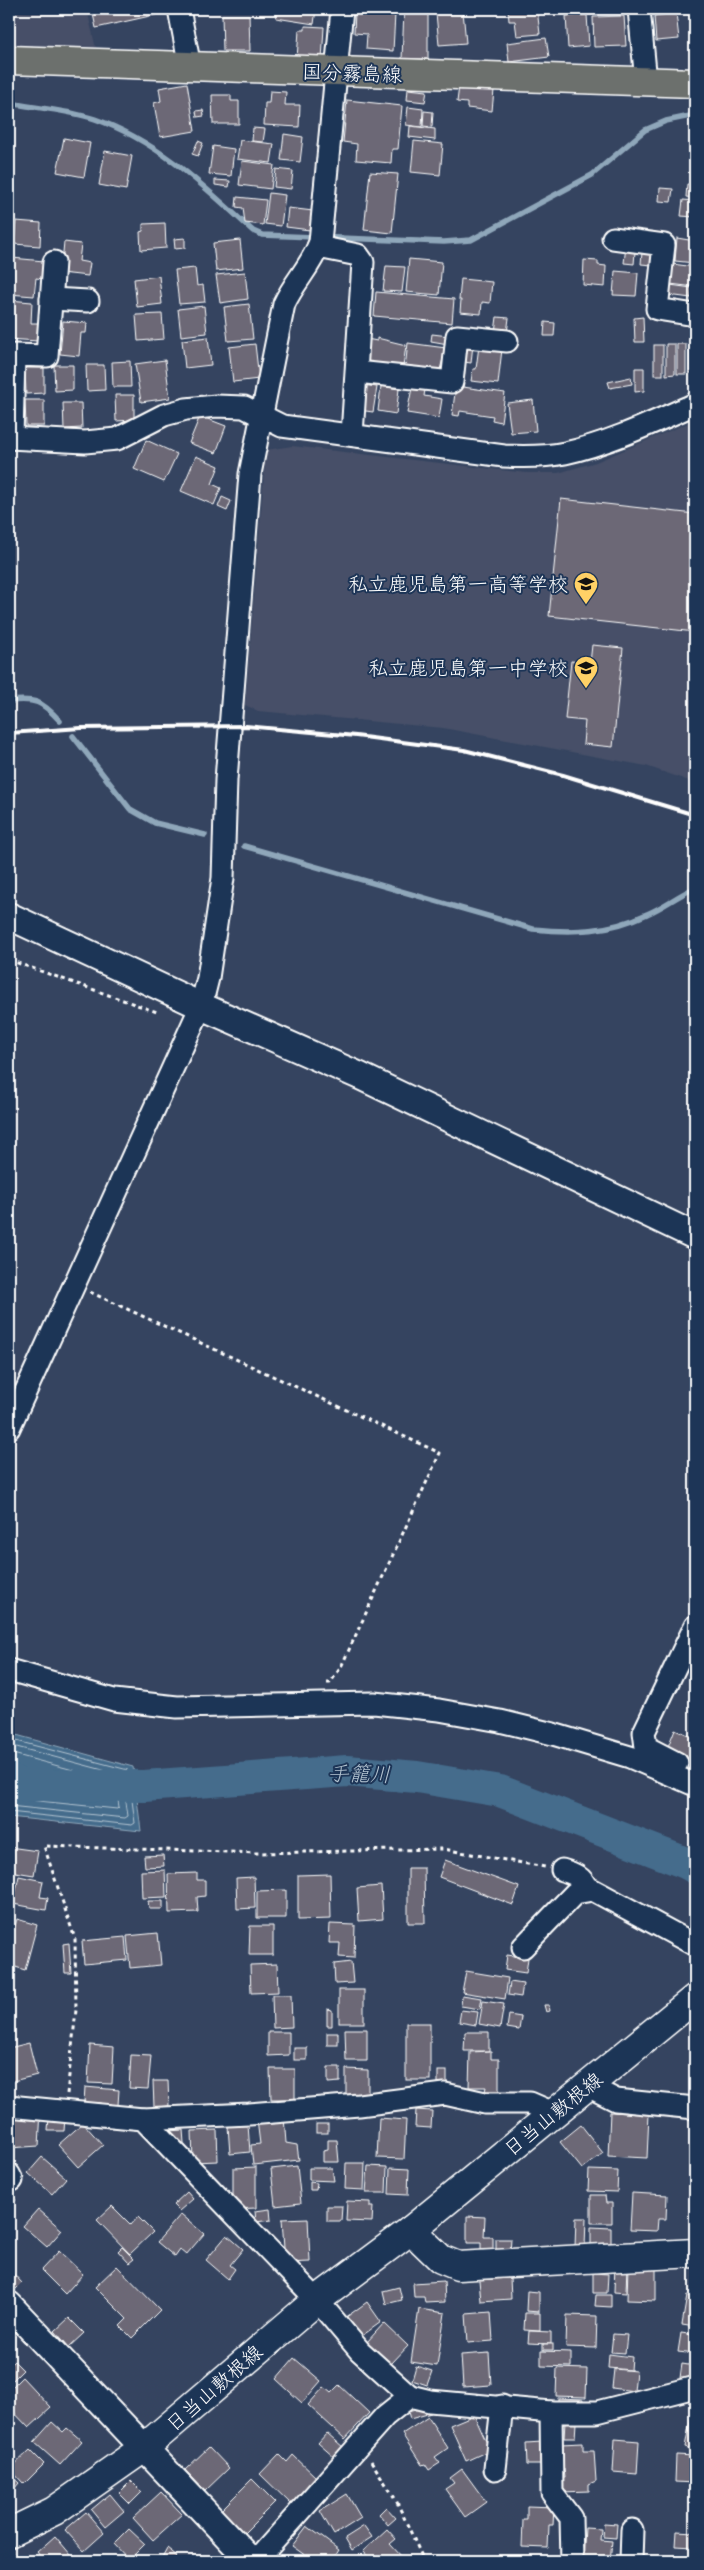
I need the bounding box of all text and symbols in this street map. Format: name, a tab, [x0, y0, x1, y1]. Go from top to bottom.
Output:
street label: 国分霧島線	[302, 59, 402, 90]
school or university icon: 私立鹿児島第一高等学校	[573, 571, 599, 605]
place label: 私立鹿児島第一高等学校	[348, 572, 568, 599]
school or university icon: 私立鹿児島第一中学校	[573, 655, 599, 689]
place label: 私立鹿児島第一中学校	[368, 656, 568, 683]
water label: 手籠川	[327, 1760, 391, 1790]
street label: 日当山敷根線	[499, 2067, 609, 2163]
street label: 日当山敷根線	[161, 2340, 269, 2439]

